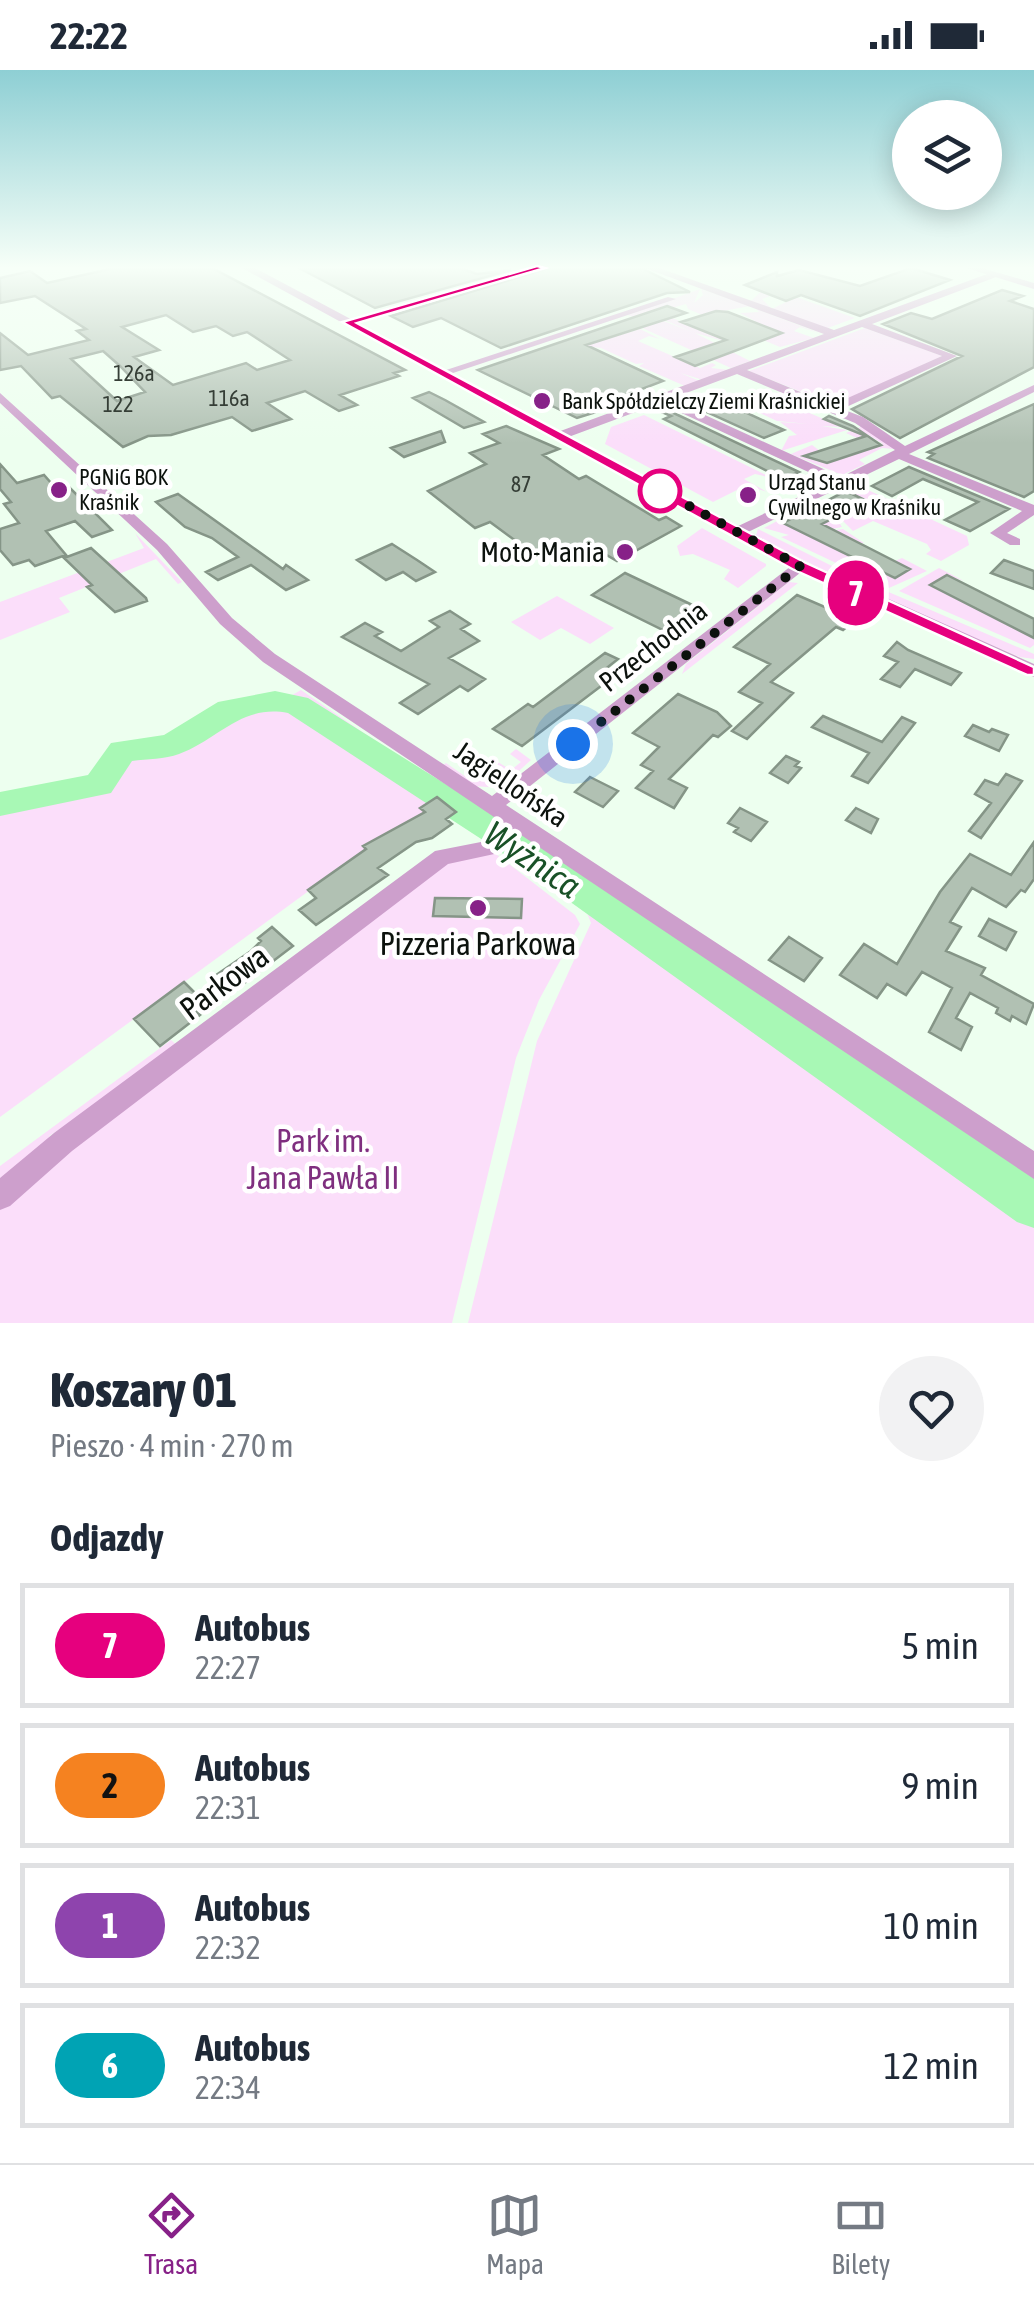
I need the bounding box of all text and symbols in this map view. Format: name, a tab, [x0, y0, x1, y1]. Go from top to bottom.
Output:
text: 22:22	[50, 14, 128, 57]
map controls	[892, 100, 1002, 210]
button: layers	[892, 100, 1002, 210]
house number: 126a	[113, 360, 155, 386]
house number: 116a	[208, 385, 250, 411]
place label: Bank Spółdzielczy Ziemi Kraśnickiej	[562, 388, 845, 414]
marker: Bank Spółdzielczy Ziemi Kraśnickiej	[531, 390, 553, 412]
house number: 122	[102, 391, 134, 417]
place label: PGNiG BOK Kraśnik	[79, 464, 168, 515]
place label: Urząd Stanu Cywilnego w Kraśniku	[768, 469, 941, 520]
unlabelled marker	[639, 470, 681, 512]
house number: 87	[511, 471, 531, 497]
marker: PGNiG BOK Kraśnik	[48, 479, 70, 501]
marker: Urząd Stanu Cywilnego w Kraśniku	[737, 484, 759, 506]
place label: Moto-Mania	[480, 536, 605, 568]
marker: Moto-Mania	[614, 541, 636, 563]
line badge: 7	[824, 560, 888, 626]
text: 7	[848, 573, 864, 613]
street label: Przechodnia	[593, 594, 713, 698]
your location	[548, 719, 598, 769]
street label: Jagiellońska	[448, 734, 574, 834]
water label: Wyżnica	[478, 813, 588, 905]
marker: Pizzeria Parkowa	[467, 897, 489, 919]
place label: Pizzeria Parkowa	[380, 925, 576, 962]
street label: Parkowa	[172, 937, 276, 1027]
park label: Park im. Jana Pawła II	[247, 1122, 400, 1196]
button: heart	[879, 1356, 984, 1461]
text: Koszary 01	[50, 1362, 237, 1417]
text: Pieszo · 4 min · 270 m	[50, 1427, 294, 1464]
text: Odjazdy	[50, 1516, 164, 1559]
text: Autobus	[195, 1606, 310, 1649]
text: 5 min	[901, 1624, 979, 1667]
text: 7	[102, 1625, 118, 1665]
text: 22:27	[195, 1649, 261, 1686]
text: Autobus	[195, 1746, 310, 1789]
text: 9 min	[901, 1764, 979, 1807]
text: 2	[102, 1765, 118, 1805]
text: 22:31	[195, 1789, 261, 1826]
text: Autobus	[195, 1886, 310, 1929]
text: 10 min	[884, 1904, 979, 1947]
text: 1	[102, 1905, 118, 1945]
text: 22:32	[195, 1929, 261, 1966]
text: Autobus	[195, 2026, 310, 2069]
text: 12 min	[884, 2044, 979, 2087]
text: 6	[102, 2045, 118, 2085]
text: 22:34	[195, 2069, 261, 2106]
tab: Trasa	[144, 2188, 199, 2280]
tab: Mapa	[486, 2188, 544, 2280]
tab: Bilety	[831, 2188, 890, 2280]

